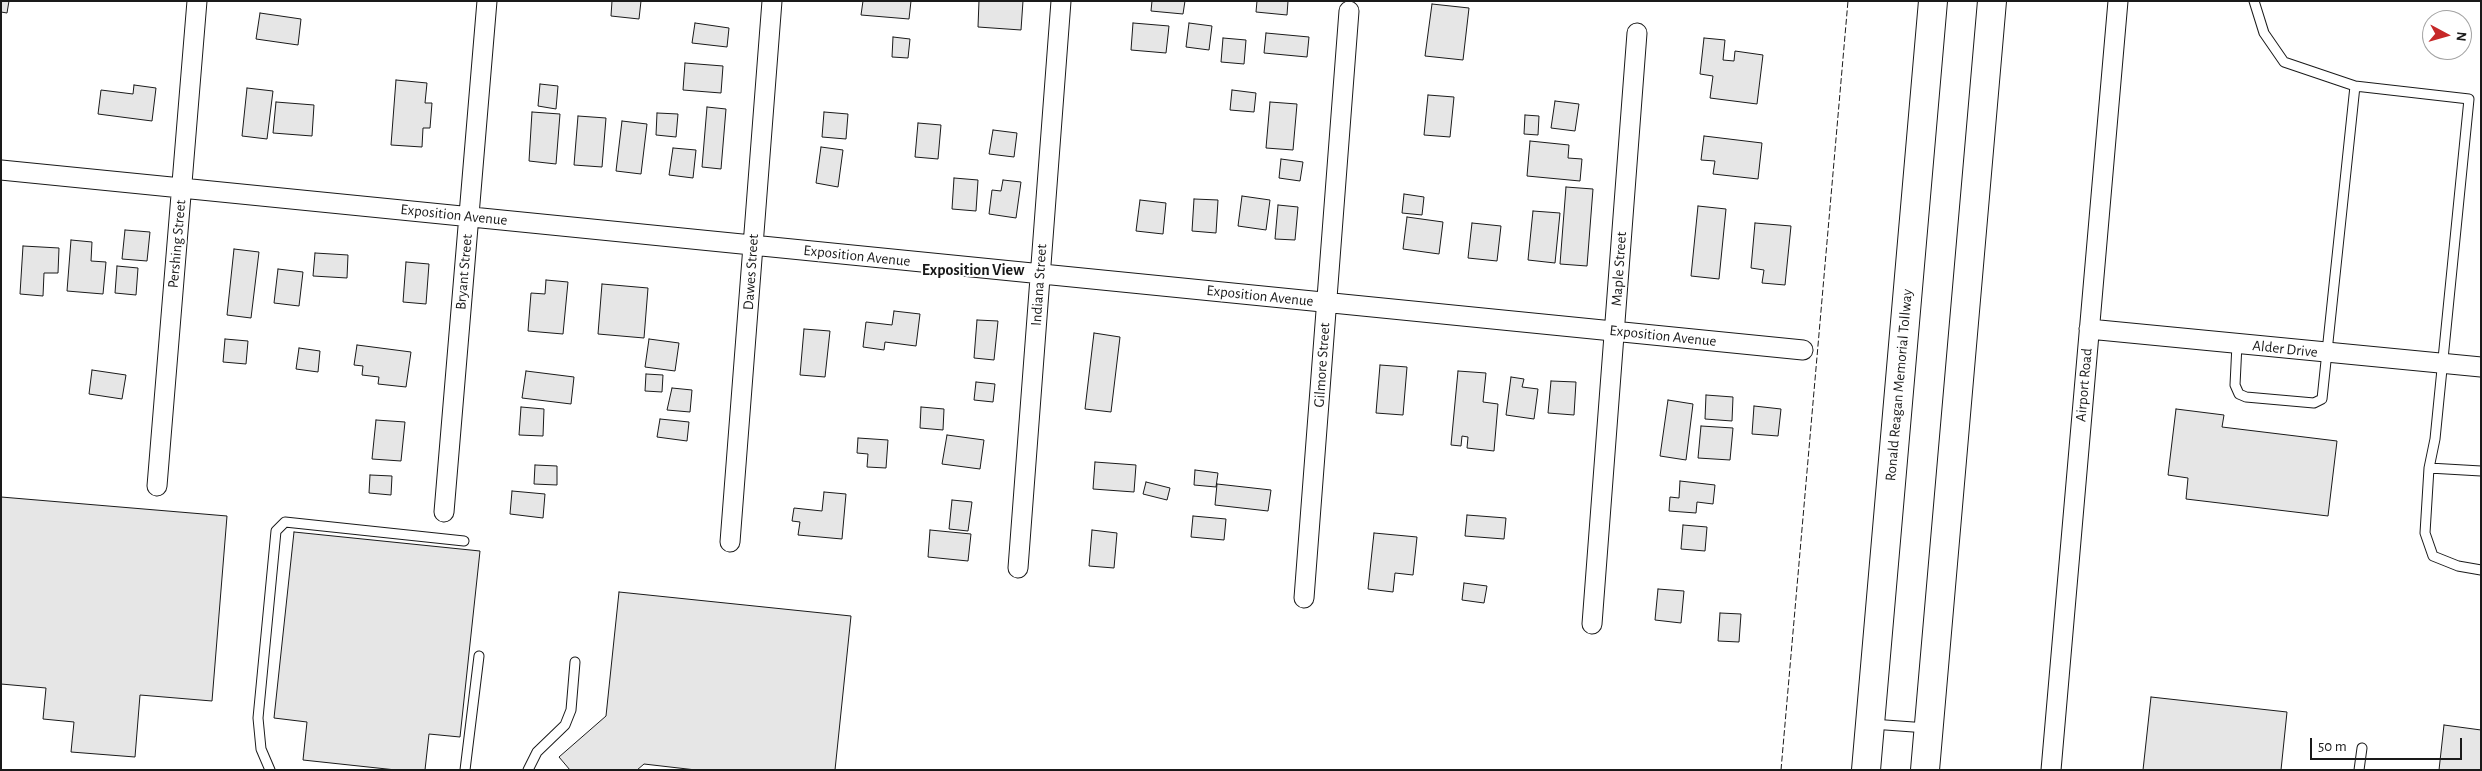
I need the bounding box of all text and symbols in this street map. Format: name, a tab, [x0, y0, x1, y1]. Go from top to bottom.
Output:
north arrow	[2422, 10, 2472, 60]
text: N	[2453, 31, 2468, 42]
street label: Pershing Street	[164, 199, 190, 289]
street label: Exposition Avenue	[400, 200, 508, 230]
street label: Maple Street	[1607, 231, 1631, 307]
street label: Bryant Street	[452, 233, 476, 311]
street label: Dawes Street	[739, 233, 763, 311]
street label: Exposition Avenue	[803, 241, 911, 271]
street label: Indiana Street	[1027, 243, 1051, 327]
district label: Exposition View	[922, 260, 1024, 280]
street label: Exposition Avenue	[1206, 281, 1314, 311]
street label: Ronald Reagan Memorial Tollway	[1882, 288, 1916, 482]
street label: Exposition Avenue	[1609, 321, 1717, 351]
street label: Gilmore Street	[1310, 322, 1334, 408]
street label: Alder Drive	[2251, 337, 2319, 361]
street label: Airport Road	[2072, 347, 2096, 423]
scale bar	[2312, 728, 2464, 760]
text: 50 m	[2318, 739, 2347, 754]

